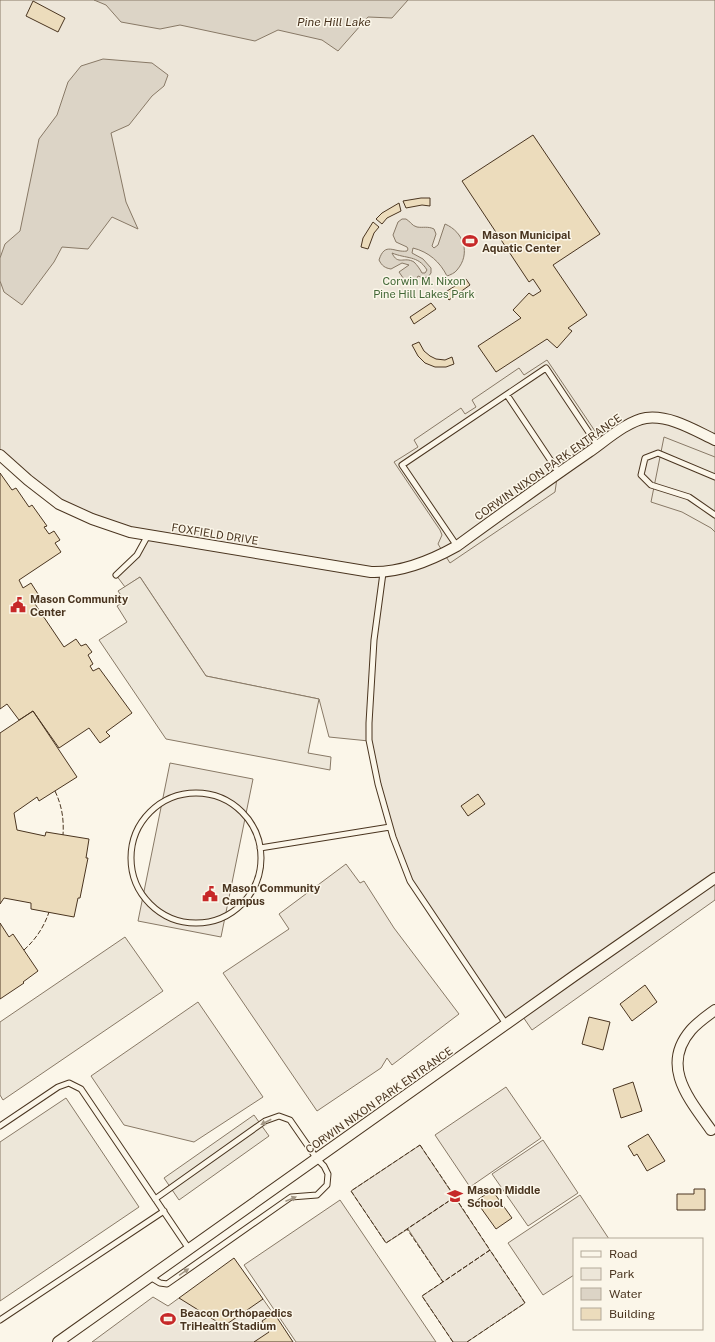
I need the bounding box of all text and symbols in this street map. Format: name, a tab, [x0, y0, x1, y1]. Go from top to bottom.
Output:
water label: Pine Hill Lake	[297, 15, 371, 29]
place label: Mason Municipal Aquatic Center	[482, 229, 571, 254]
sports icon: Mason Municipal Aquatic Center	[461, 232, 479, 250]
park label: Corwin M. Nixon Pine Hill Lakes Park	[373, 275, 475, 300]
street label: CORWIN NIXON PARK ENTRANCE	[472, 411, 624, 523]
street label: FOXFIELD DRIVE	[171, 521, 259, 547]
place label: Mason Community Center	[30, 593, 129, 618]
public building icon: Mason Community Center	[9, 596, 27, 614]
place label: Mason Community Campus	[222, 882, 321, 907]
public building icon: Mason Community Campus	[201, 885, 219, 903]
street label: CORWIN NIXON PARK ENTRANCE	[303, 1044, 455, 1156]
one-way arrow	[260, 1118, 271, 1125]
place label: Mason Middle School	[467, 1184, 540, 1209]
school or university icon: Mason Middle School	[446, 1187, 464, 1205]
one-way arrow	[286, 1196, 298, 1202]
legend	[573, 1238, 703, 1330]
text: Road	[609, 1247, 637, 1261]
text: Park	[609, 1267, 635, 1281]
one-way arrow	[179, 1268, 189, 1276]
text: Water	[609, 1287, 643, 1301]
place label: Beacon Orthopaedics TriHealth Stadium	[180, 1307, 292, 1332]
text: Building	[609, 1307, 655, 1321]
sports icon: Beacon Orthopaedics TriHealth Stadium	[159, 1310, 177, 1328]

